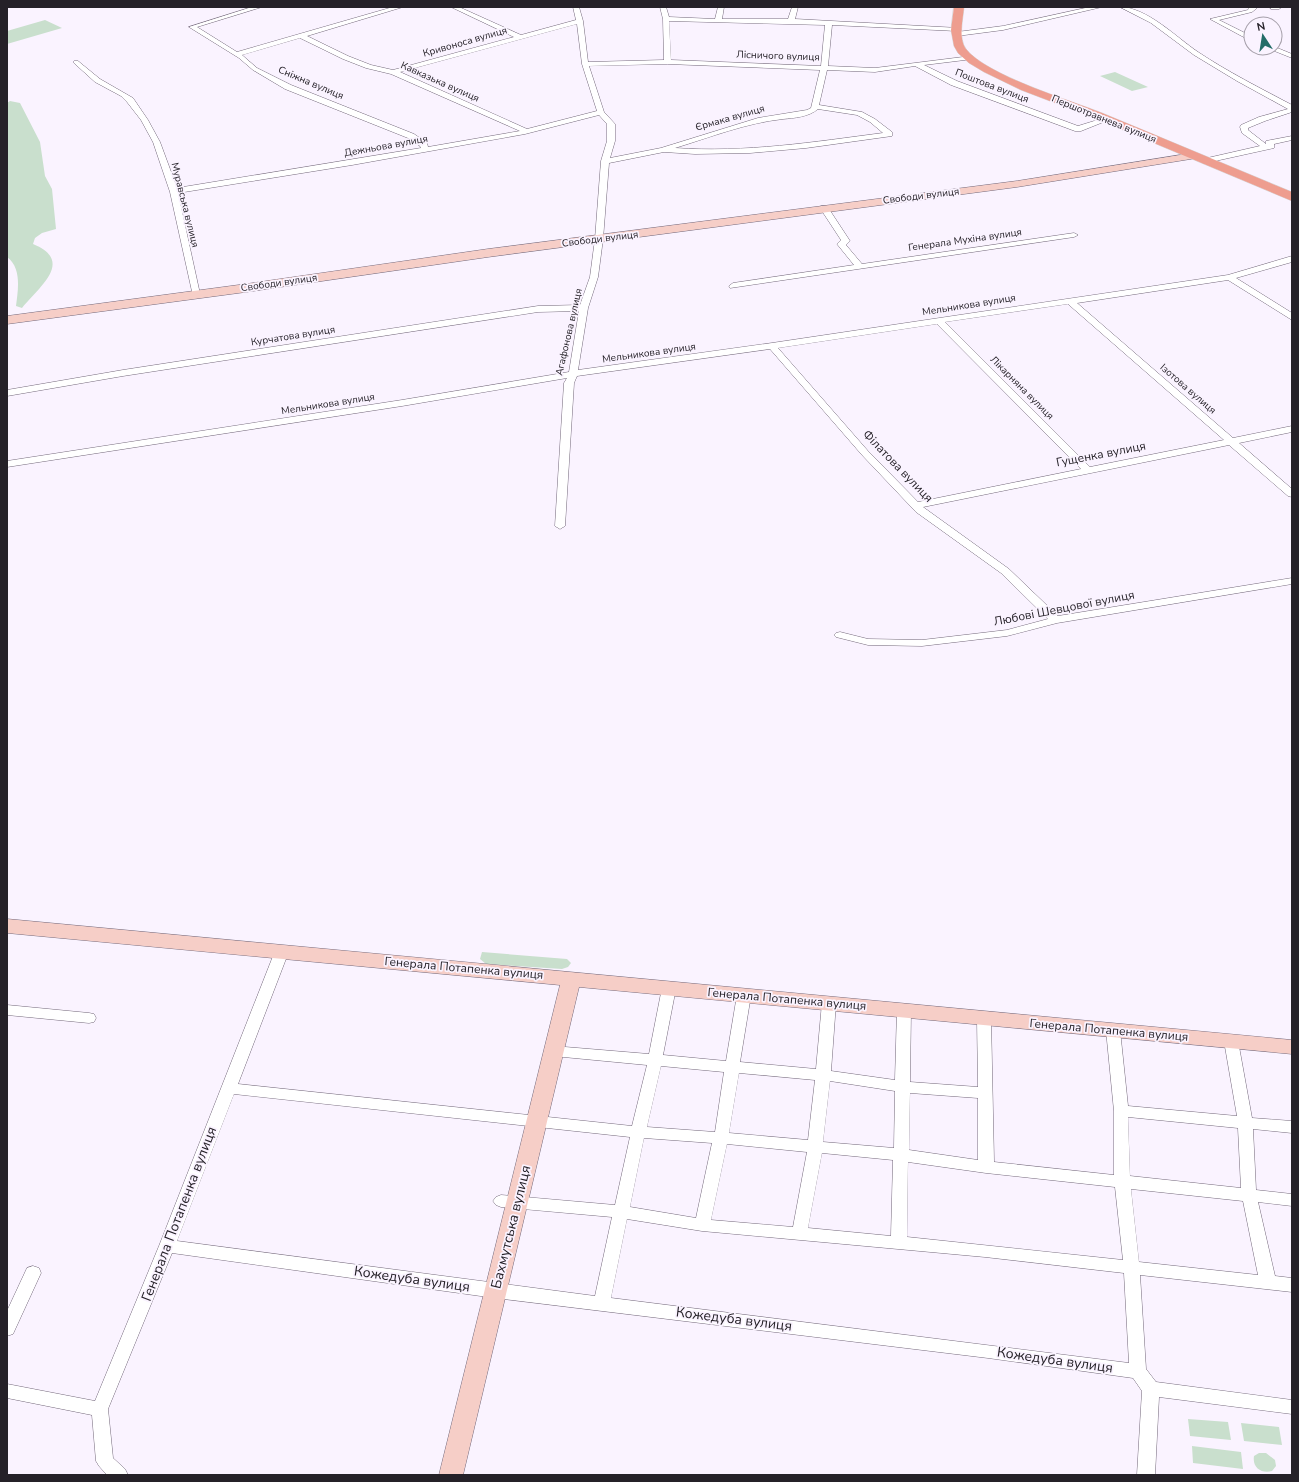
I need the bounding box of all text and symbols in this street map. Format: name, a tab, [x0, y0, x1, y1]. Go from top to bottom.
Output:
north arrow	[1243, 16, 1283, 56]
text: N	[1255, 19, 1267, 35]
street label: Кривоноса вулиця	[421, 23, 509, 61]
street label: Лісничого вулиця	[736, 48, 820, 64]
street label: Кавказька вулиця	[398, 58, 482, 106]
street label: Сніжна вулиця	[276, 63, 346, 103]
street label: Поштова вулиця	[953, 65, 1031, 107]
street label: Першотравнева вулиця	[1050, 92, 1158, 146]
street label: Єрмака вулиця	[694, 101, 766, 135]
street label: Дежньова вулиця	[343, 132, 429, 160]
street label: Муравська вулиця	[168, 161, 202, 249]
street label: Свободи вулиця	[882, 184, 960, 208]
street label: Генерала Мухіна вулиця	[907, 225, 1023, 255]
street label: Свободи вулиця	[561, 227, 639, 251]
street label: Свободи вулиця	[240, 271, 318, 295]
street label: Агафонова вулиця	[552, 287, 586, 377]
street label: Мельникова вулиця	[921, 291, 1017, 319]
street label: Курчатова вулиця	[250, 322, 336, 350]
street label: Мельникова вулиця	[601, 339, 697, 367]
street label: Лікарняна вулиця	[987, 353, 1057, 423]
street label: Ізотова вулиця	[1157, 361, 1219, 417]
street label: Мельникова вулиця	[280, 390, 376, 418]
street label: Філатова вулиця	[859, 426, 937, 506]
street label: Гущенка вулиця	[1055, 437, 1147, 471]
street label: Любові Шевцової вулиця	[992, 586, 1136, 630]
street label: Генерала Потапенка вулиця	[384, 953, 544, 983]
street label: Генерала Потапенка вулиця	[707, 984, 867, 1014]
street label: Генерала Потапенка вулиця	[1029, 1015, 1189, 1045]
street label: Генерала Потапенка вулиця	[137, 1124, 221, 1304]
street label: Бахмутська вулиця	[486, 1163, 536, 1291]
street label: Кожедуба вулиця	[353, 1261, 471, 1297]
street label: Кожедуба вулиця	[675, 1302, 793, 1336]
street label: Кожедуба вулиця	[996, 1342, 1114, 1378]

